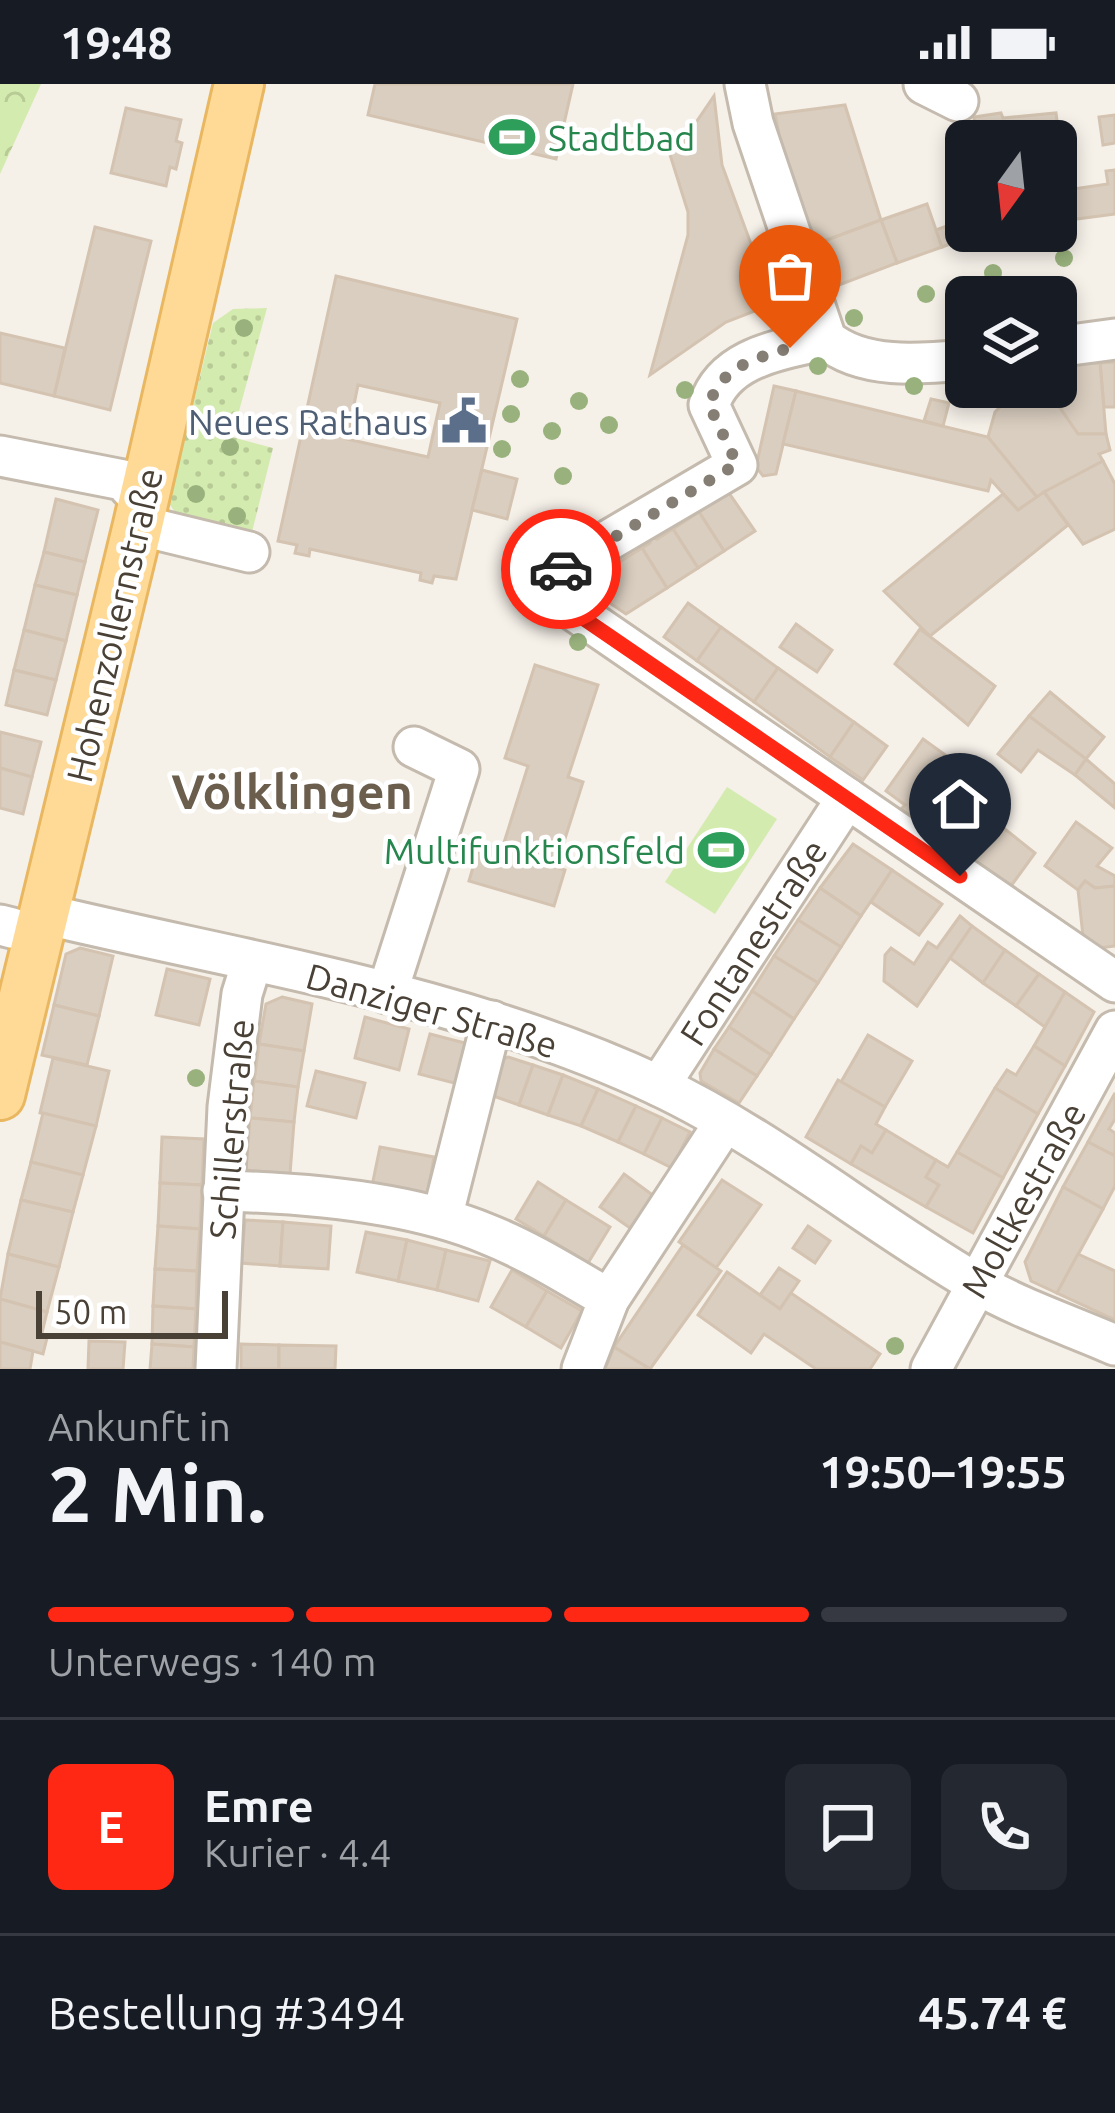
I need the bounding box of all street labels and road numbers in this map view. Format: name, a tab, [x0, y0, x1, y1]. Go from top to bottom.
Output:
street label: Hohenzollernstraße	[58, 464, 170, 786]
street label: Fontanestraße	[671, 831, 835, 1053]
street label: Danziger Straße	[302, 955, 562, 1065]
street label: Schillerstraße	[201, 1017, 261, 1241]
street label: Moltkestraße	[953, 1095, 1093, 1305]

